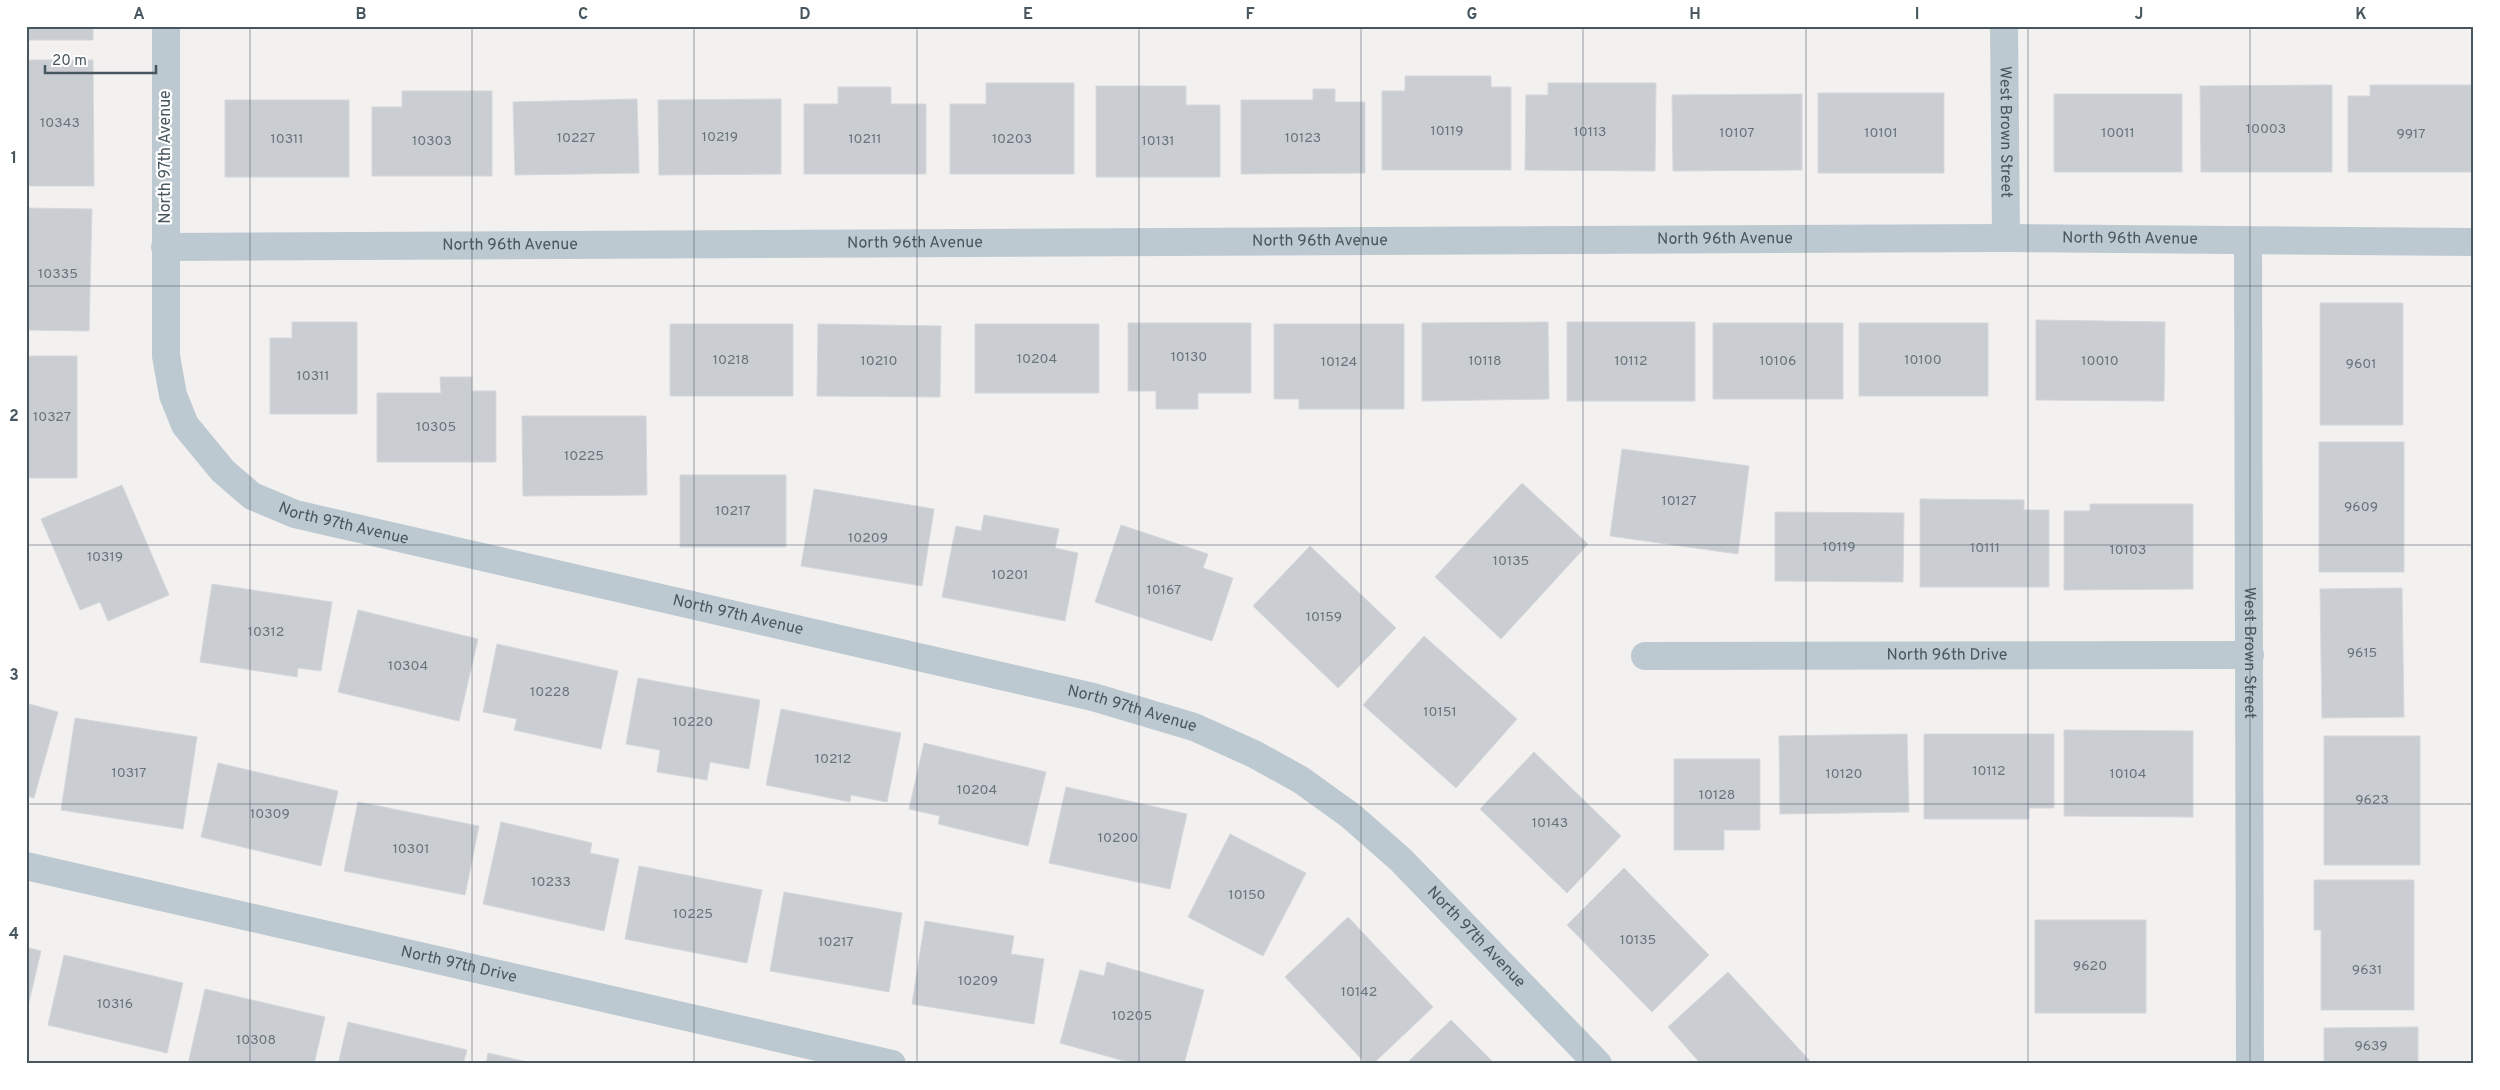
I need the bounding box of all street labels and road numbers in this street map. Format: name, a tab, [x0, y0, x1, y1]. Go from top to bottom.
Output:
street label: West Brown Street	[1994, 66, 2016, 198]
street label: North 97th Avenue	[156, 90, 176, 224]
street label: North 96th Avenue	[2062, 228, 2198, 250]
street label: North 96th Avenue	[1657, 229, 1793, 250]
street label: North 96th Avenue	[1252, 231, 1388, 252]
street label: North 96th Avenue	[847, 233, 983, 254]
street label: North 96th Avenue	[442, 235, 578, 256]
street label: North 97th Avenue	[275, 498, 411, 550]
street label: West Brown Street	[2239, 587, 2259, 719]
street label: North 97th Avenue	[671, 591, 805, 640]
street label: North 96th Drive	[1887, 645, 2007, 666]
street label: North 97th Avenue	[1065, 681, 1199, 737]
street label: North 97th Avenue	[1422, 882, 1529, 992]
street label: North 97th Drive	[399, 942, 519, 988]

